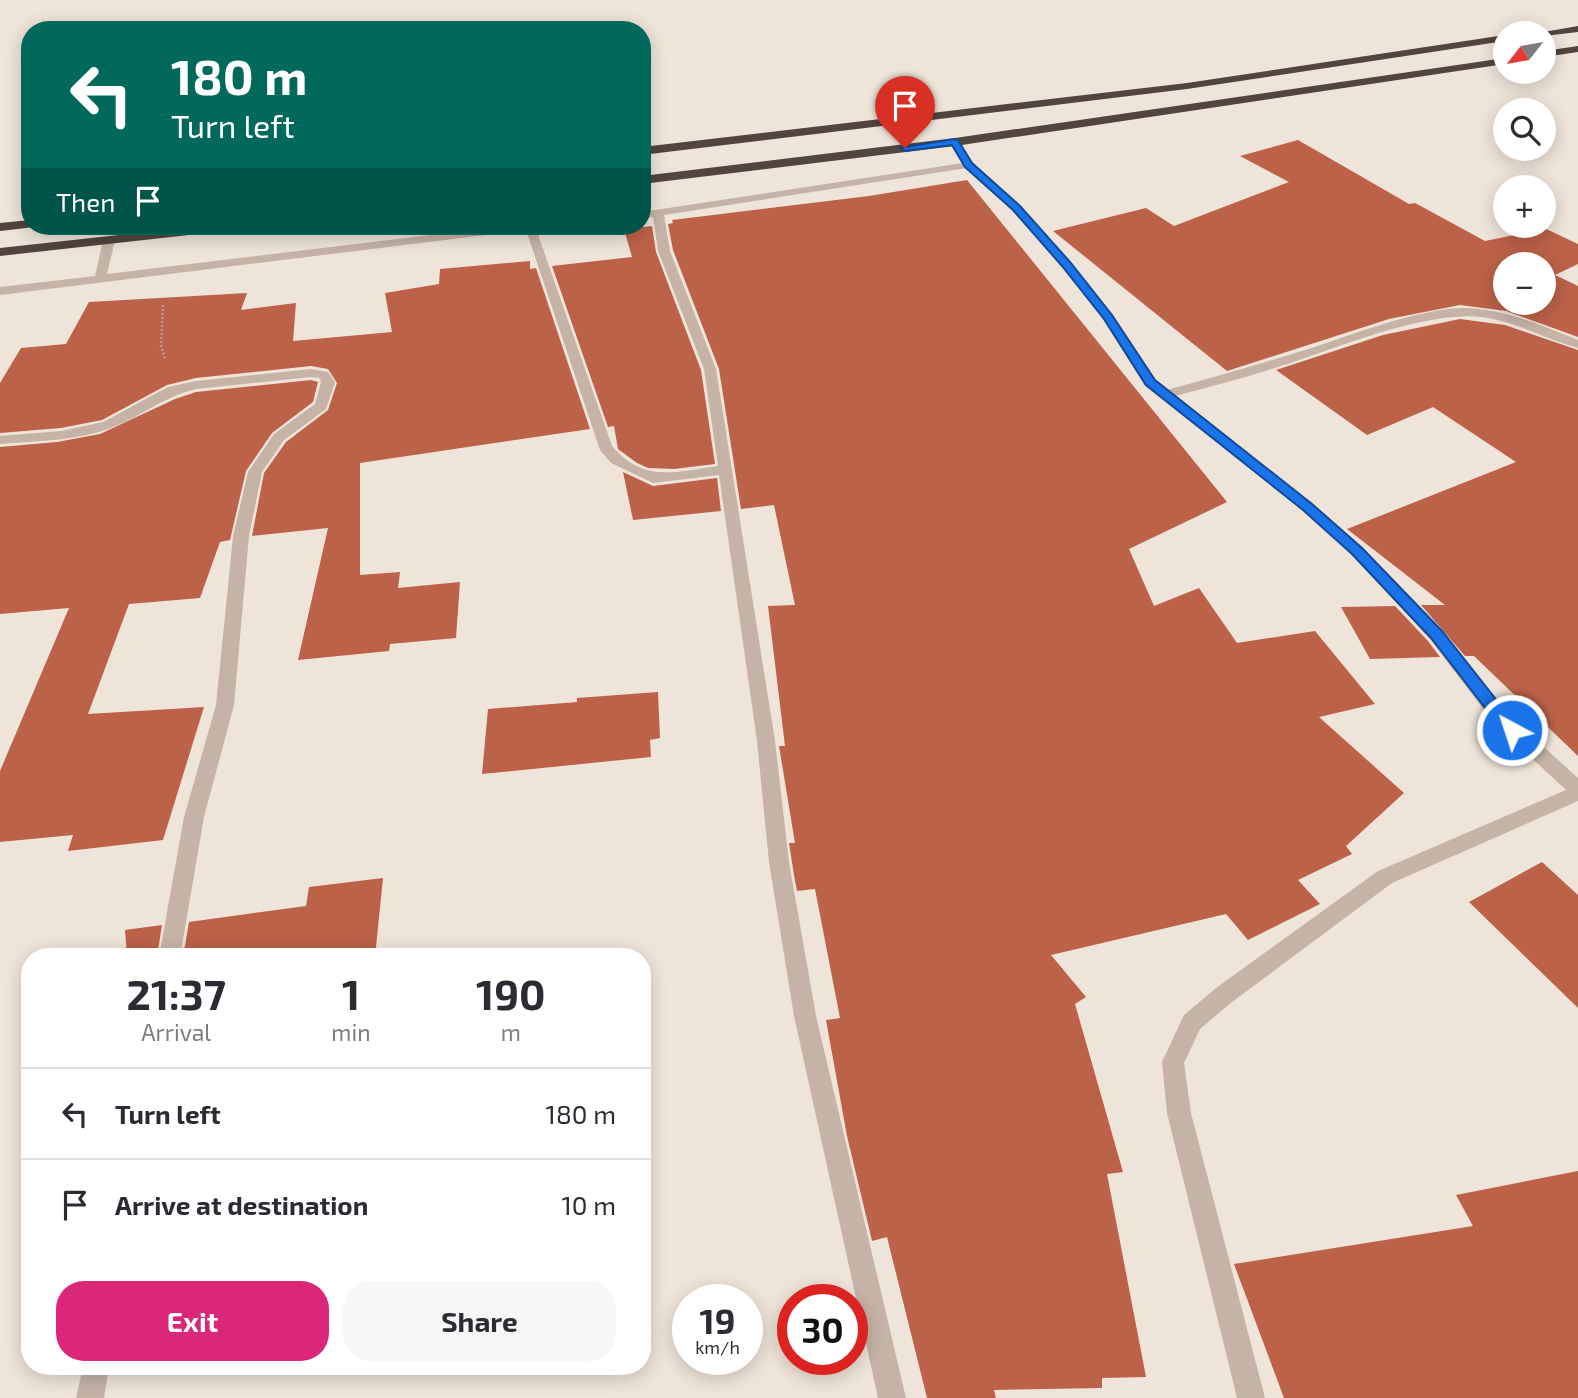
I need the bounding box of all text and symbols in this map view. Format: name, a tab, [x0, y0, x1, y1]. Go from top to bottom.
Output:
north arrow	[1493, 21, 1556, 84]
map controls	[1493, 21, 1556, 315]
text: 180 m	[171, 46, 307, 105]
icon: left	[56, 49, 147, 140]
pin	[875, 76, 935, 148]
icon: arrive	[886, 87, 924, 125]
button: search	[1493, 98, 1556, 161]
text: Turn left	[171, 106, 295, 144]
button: +	[1493, 175, 1556, 238]
icon: arrive	[129, 182, 167, 220]
text: Then	[56, 186, 115, 217]
button: −	[1493, 252, 1556, 315]
position arrow	[1475, 693, 1549, 767]
text: 21:37	[127, 968, 226, 1018]
text: 1	[342, 968, 360, 1018]
text: 190	[476, 968, 546, 1018]
text: Arrival	[141, 1018, 211, 1046]
text: min	[331, 1018, 371, 1046]
text: m	[501, 1018, 521, 1046]
icon: left	[56, 1095, 94, 1133]
text: Turn left	[115, 1098, 221, 1129]
text: 180 m	[546, 1098, 616, 1129]
icon: arrive	[56, 1186, 94, 1224]
text: Arrive at destination	[115, 1189, 368, 1220]
text: 10 m	[561, 1189, 616, 1220]
button: Exit	[56, 1281, 329, 1361]
button: Share	[343, 1281, 616, 1361]
speed limit sign: 30	[777, 1284, 868, 1375]
text: 19	[700, 1299, 735, 1341]
text: km/h	[695, 1336, 740, 1358]

